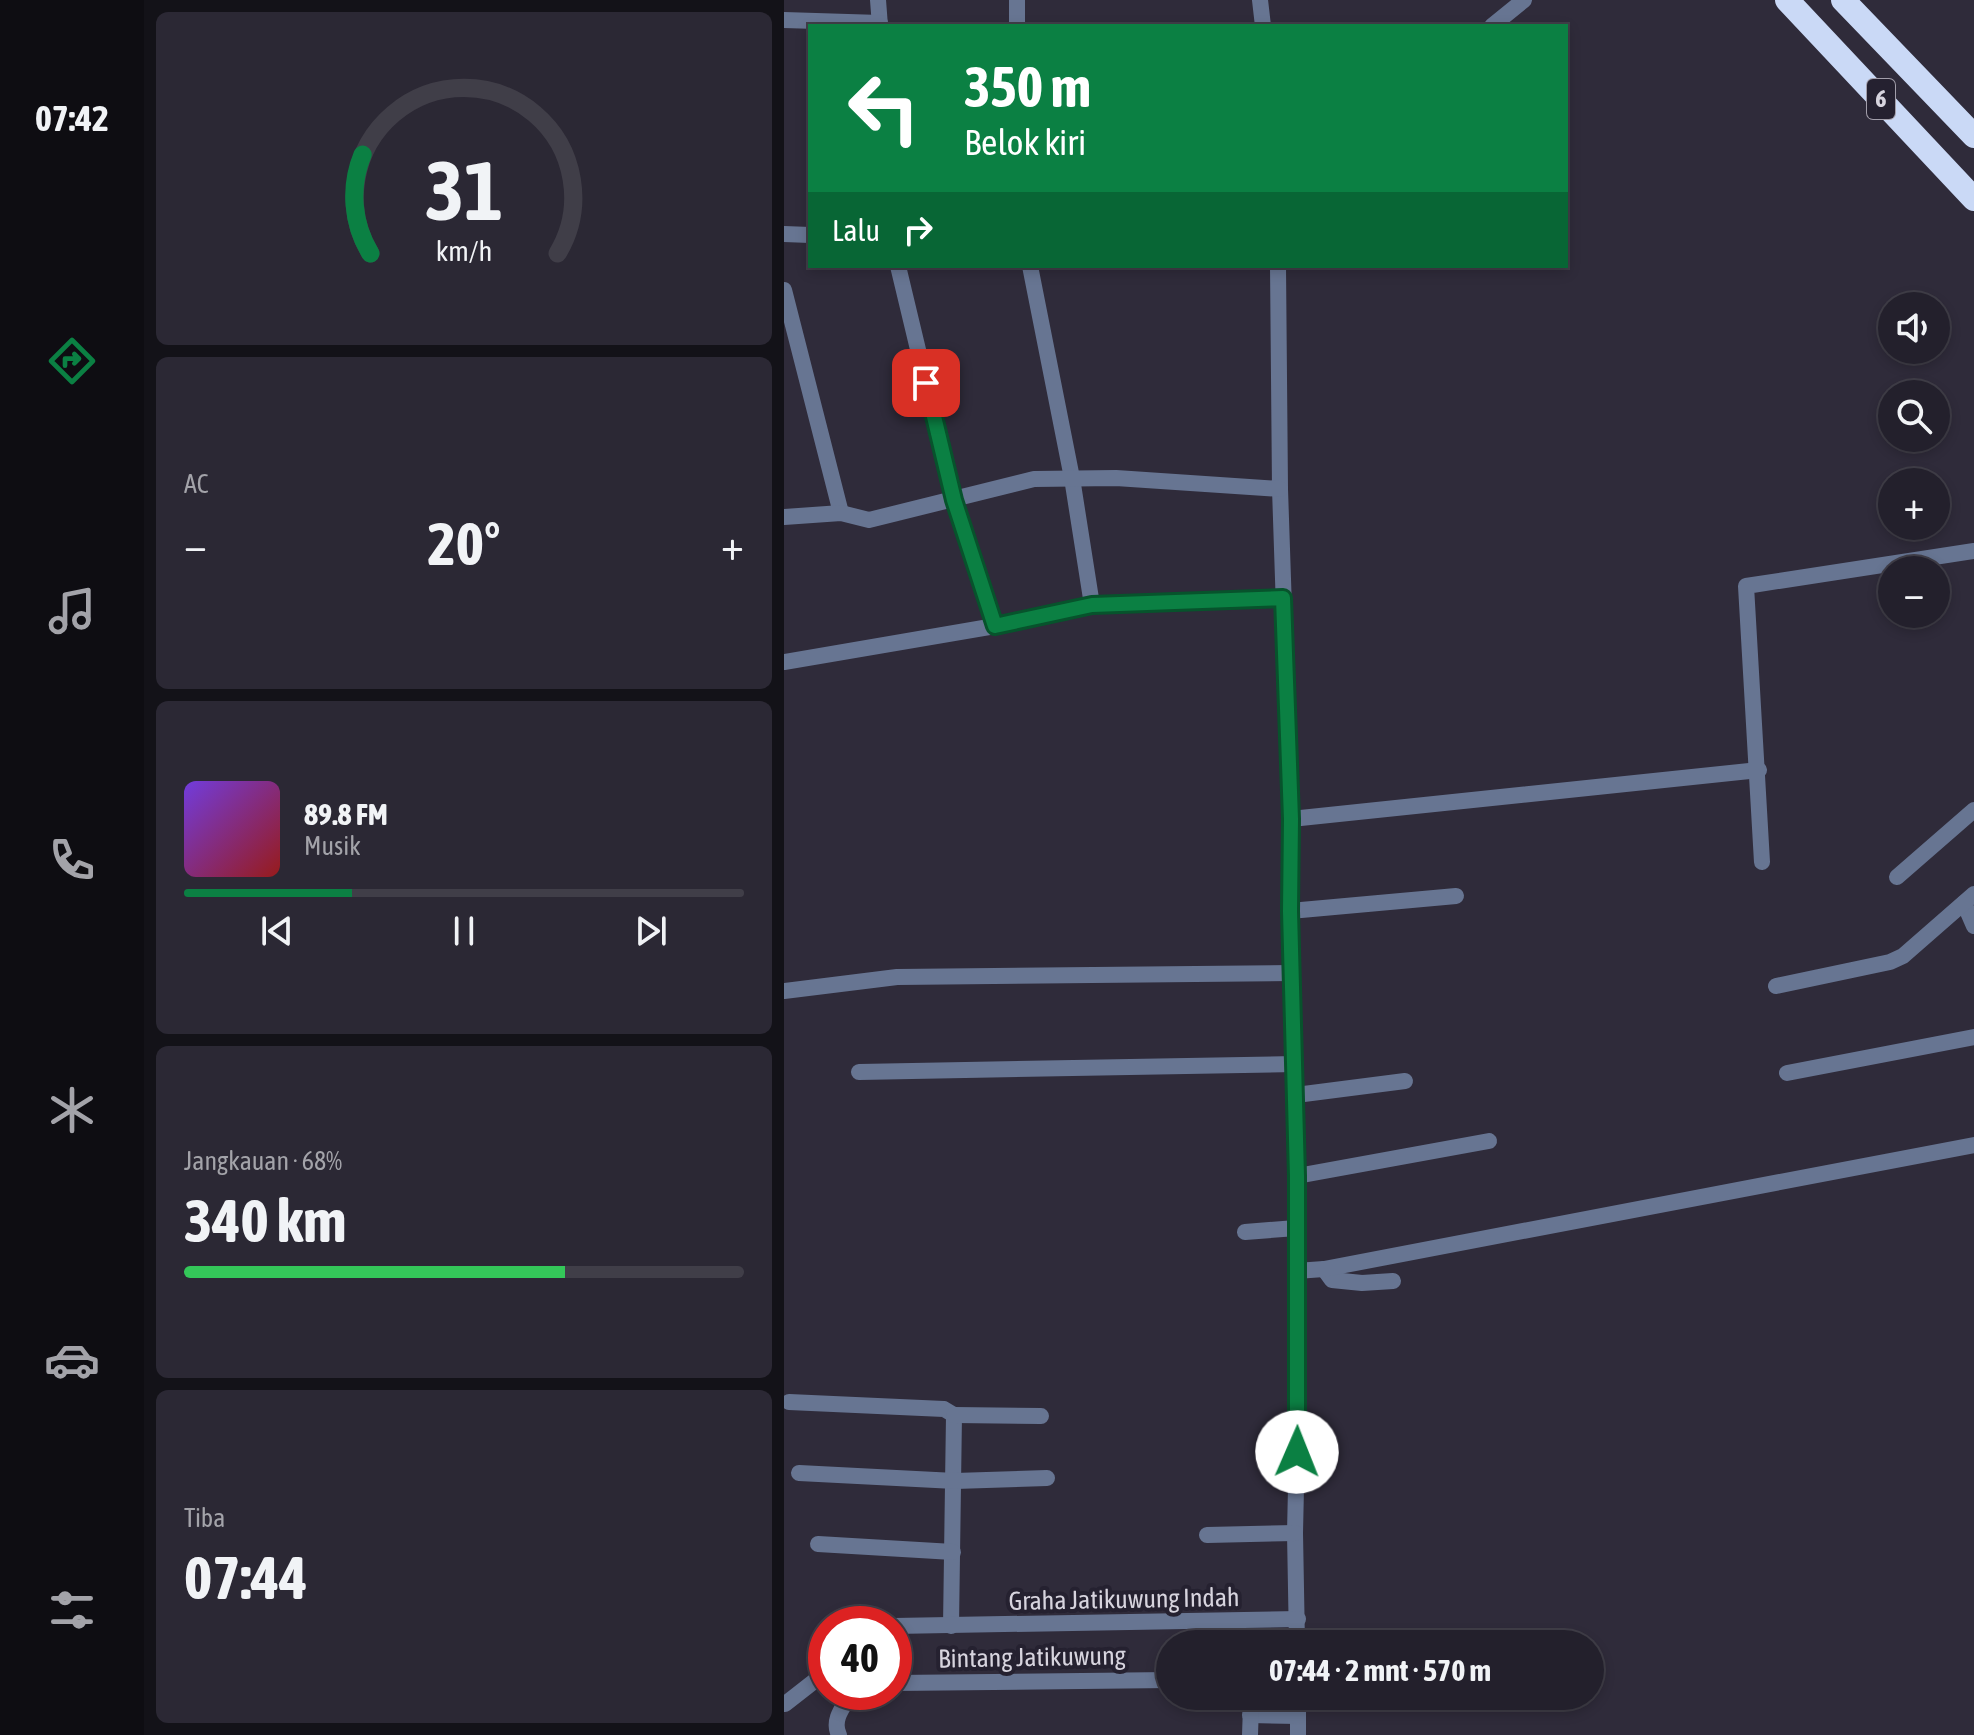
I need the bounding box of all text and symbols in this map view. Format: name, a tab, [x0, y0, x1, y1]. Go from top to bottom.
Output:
text: 350 m	[964, 55, 1091, 119]
icon: left	[832, 56, 936, 160]
road number: 6	[1867, 79, 1895, 119]
text: 07:42	[35, 97, 109, 139]
text: Belok kiri	[964, 121, 1086, 163]
text: 31	[425, 142, 503, 238]
icon: right	[896, 208, 940, 252]
text: Lalu	[832, 213, 880, 247]
text: km/h	[436, 234, 492, 267]
map controls	[1878, 292, 1950, 628]
button: sound	[1878, 292, 1950, 364]
icon: directions	[44, 333, 100, 389]
pin	[892, 349, 960, 417]
icon: arrive	[904, 361, 948, 405]
button: search	[1878, 380, 1950, 452]
button: +	[1878, 468, 1950, 540]
text: AC	[184, 469, 208, 499]
text: 20°	[428, 509, 500, 578]
text: −	[184, 519, 207, 569]
text: +	[721, 519, 744, 569]
button: −	[1878, 556, 1950, 628]
icon: music	[44, 583, 100, 639]
text: 89.8 FM	[304, 797, 388, 831]
text: Musik	[304, 831, 361, 861]
icon: phone	[44, 832, 100, 888]
icon: previous	[255, 909, 299, 953]
icon: pause	[442, 909, 486, 953]
icon: next	[629, 909, 673, 953]
icon: climate	[44, 1082, 100, 1138]
text: Jangkauan · 68%	[184, 1146, 342, 1176]
text: 340 km	[184, 1186, 346, 1255]
icon: car	[44, 1332, 100, 1388]
position arrow	[1255, 1410, 1339, 1494]
text: Tiba	[184, 1503, 225, 1533]
text: 07:44	[184, 1543, 307, 1612]
icon: filters	[44, 1582, 100, 1638]
street label: Graha Jatikuwung Indah	[1008, 1582, 1240, 1616]
speed limit sign: 40	[808, 1606, 912, 1710]
street label: Bintang Jatikuwung	[938, 1640, 1127, 1674]
text: 07:44 · 2 mnt · 570 m	[1269, 1653, 1491, 1687]

